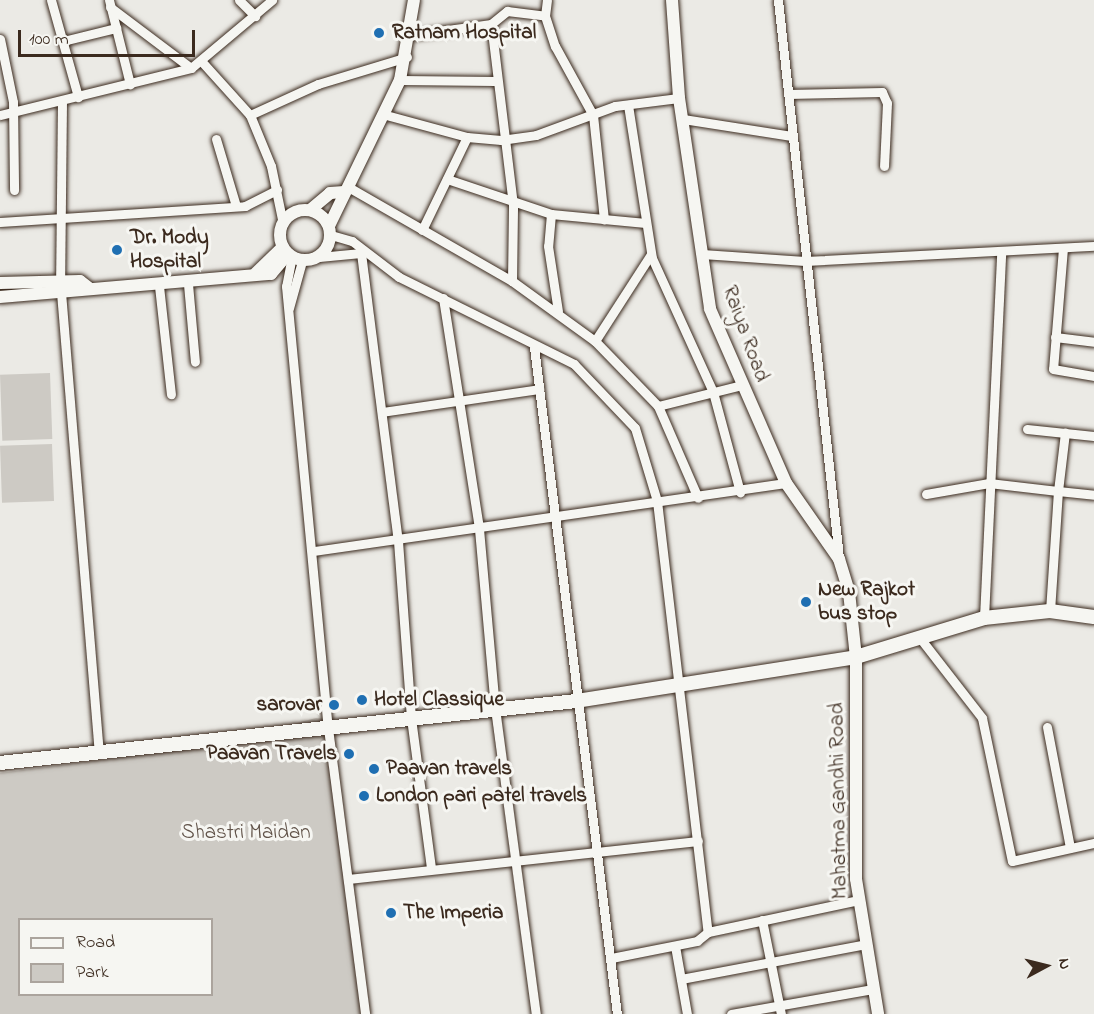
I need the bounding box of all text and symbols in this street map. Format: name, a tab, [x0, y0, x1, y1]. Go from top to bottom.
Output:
scale bar	[21, 18, 198, 56]
place label: Ratnam Hospital	[392, 20, 536, 46]
marker: Ratnam Hospital	[370, 24, 388, 42]
text: 100 m	[29, 27, 69, 53]
place label: Dr. Mody Hospital	[130, 225, 209, 275]
marker: Dr. Mody Hospital	[108, 241, 126, 259]
street label: Raiya Road	[716, 282, 774, 386]
place label: New Rajkot bus stop	[818, 577, 915, 627]
marker: New Rajkot bus stop	[799, 595, 813, 609]
place label: Hotel Classique	[374, 687, 504, 713]
place label: sarovar	[257, 692, 322, 718]
marker: Hotel Classique	[355, 693, 369, 707]
marker: sarovar	[327, 698, 341, 712]
street label: Mahatma Gandhi Road	[825, 702, 853, 900]
place label: Paavan Travels	[206, 741, 337, 767]
marker: Paavan Travels	[342, 747, 356, 761]
place label: Paavan travels	[386, 756, 512, 782]
marker: Paavan travels	[367, 762, 381, 776]
place label: London pari patel travels	[376, 783, 587, 809]
marker: London pari patel travels	[357, 789, 371, 803]
park label: Shastri Maidan	[181, 820, 311, 846]
place label: The Imperia	[403, 900, 503, 926]
marker: The Imperia	[384, 906, 398, 920]
legend	[18, 918, 213, 996]
text: Road	[76, 930, 115, 956]
north arrow	[1016, 936, 1076, 996]
text: N	[1051, 957, 1076, 971]
text: Park	[76, 960, 109, 986]

